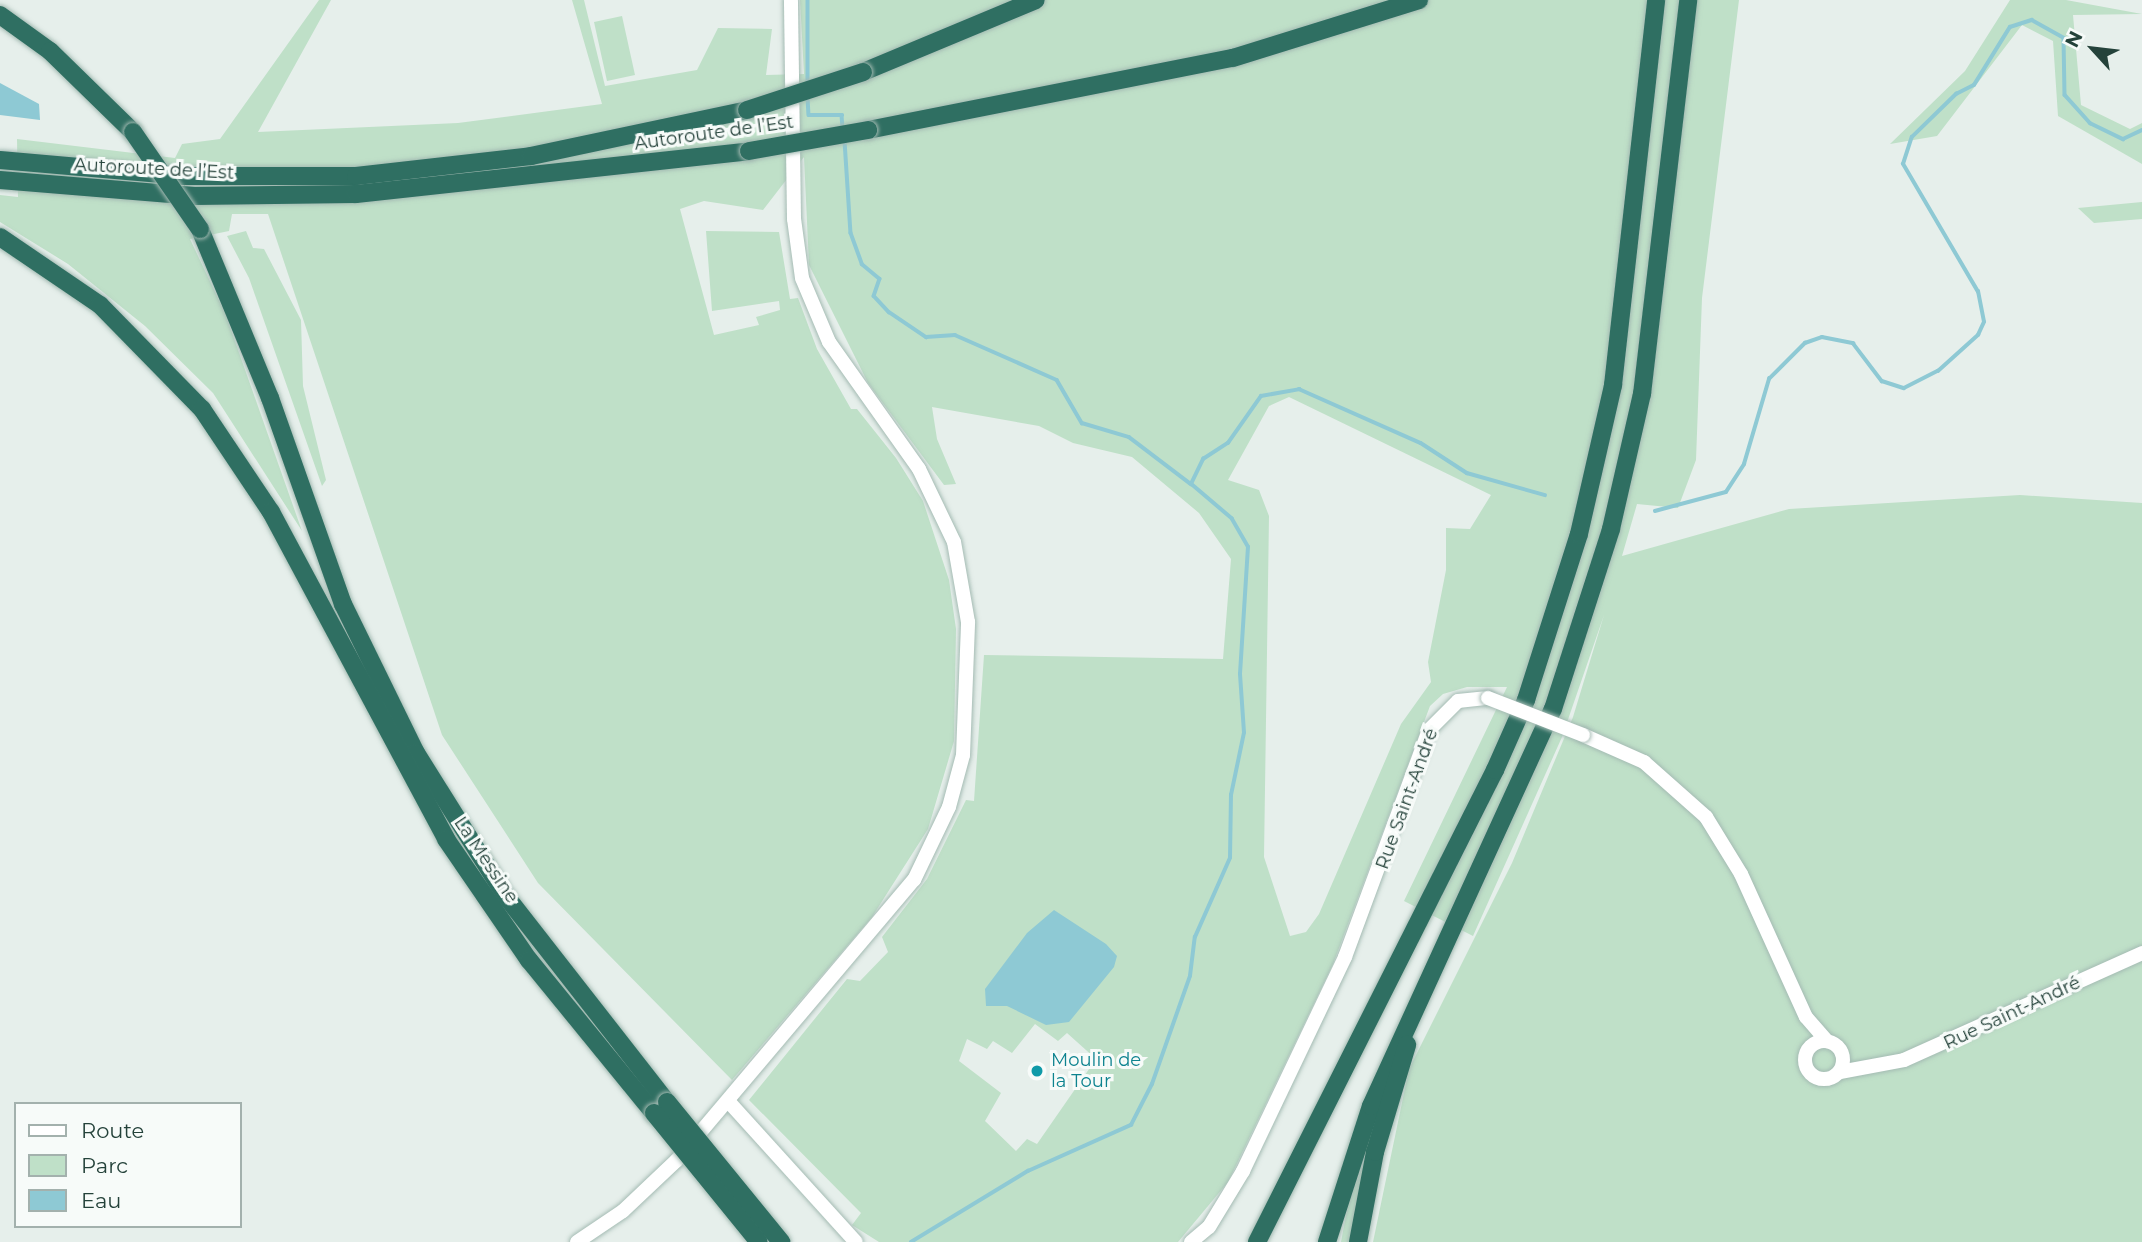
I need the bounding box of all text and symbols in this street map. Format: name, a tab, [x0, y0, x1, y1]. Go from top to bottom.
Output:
north arrow	[2058, 14, 2128, 84]
text: N	[2060, 27, 2088, 51]
street label: Autoroute de l’Est	[633, 111, 795, 155]
street label: Autoroute de l’Est	[73, 154, 235, 184]
street label: Rue Saint-André	[1371, 726, 1443, 872]
street label: La Messine	[449, 813, 523, 907]
street label: Rue Saint-André	[1940, 972, 2084, 1054]
place label: Moulin de la Tour	[1051, 1050, 1141, 1092]
marker: Moulin de la Tour	[1029, 1063, 1045, 1079]
legend	[14, 1102, 242, 1228]
text: Route	[81, 1118, 144, 1143]
text: Parc	[81, 1153, 128, 1178]
text: Eau	[81, 1188, 121, 1213]

